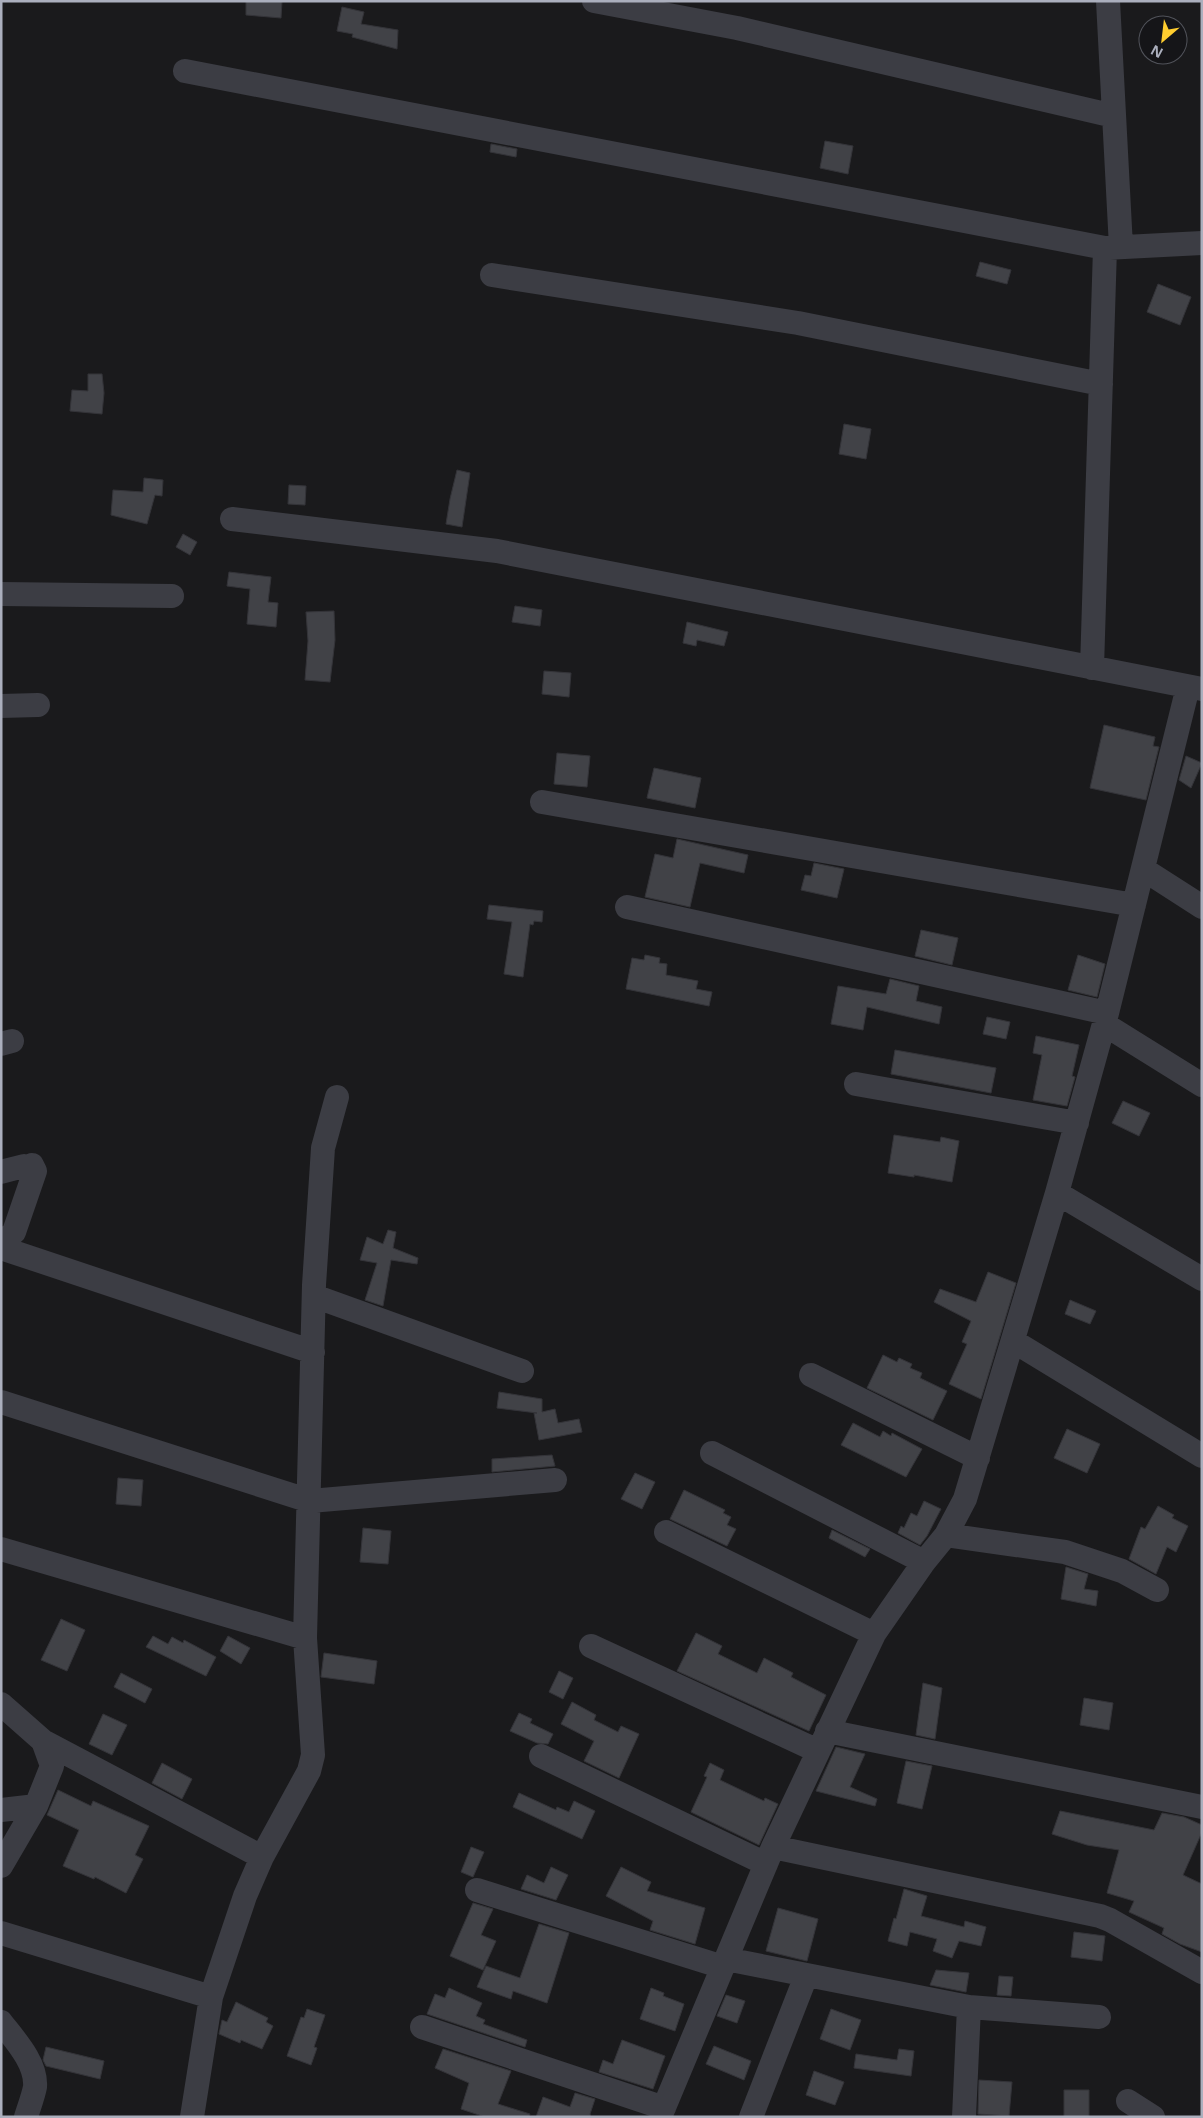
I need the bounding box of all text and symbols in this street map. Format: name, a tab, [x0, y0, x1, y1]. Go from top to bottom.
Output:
north arrow	[1138, 15, 1188, 65]
text: N	[1147, 41, 1166, 63]

